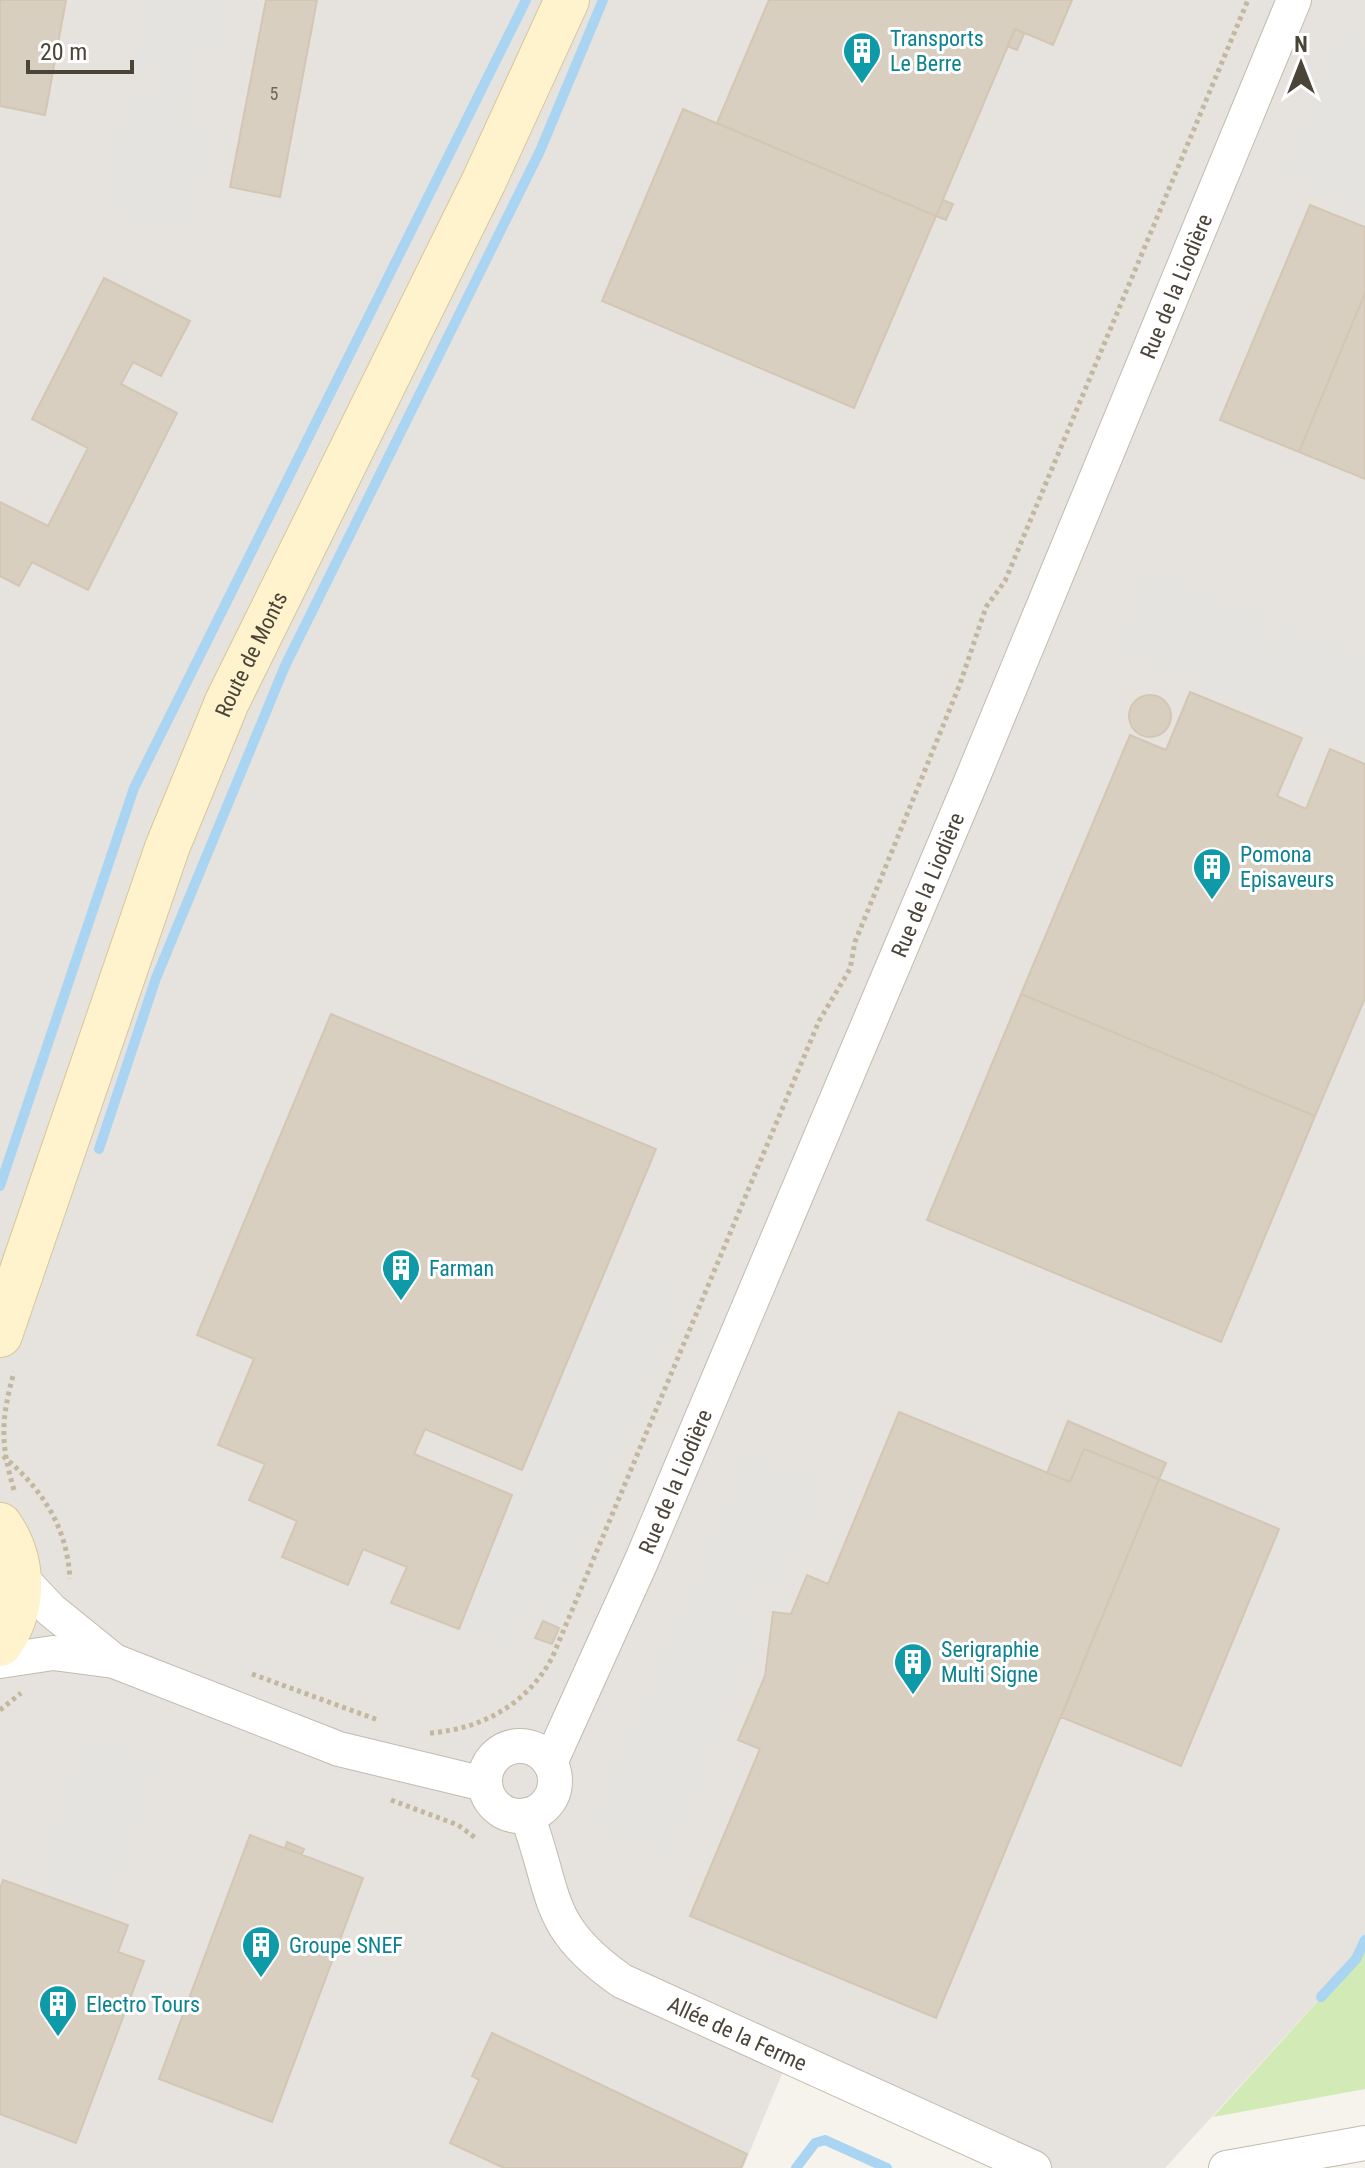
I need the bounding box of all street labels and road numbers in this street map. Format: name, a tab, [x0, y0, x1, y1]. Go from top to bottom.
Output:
street label: Rue de la Liodière	[1135, 210, 1217, 362]
street label: Route de Monts	[210, 588, 292, 721]
street label: Rue de la Liodière	[886, 809, 969, 961]
street label: Rue de la Liodière	[634, 1406, 717, 1558]
street label: Allée de la Ferme	[664, 1992, 811, 2076]

